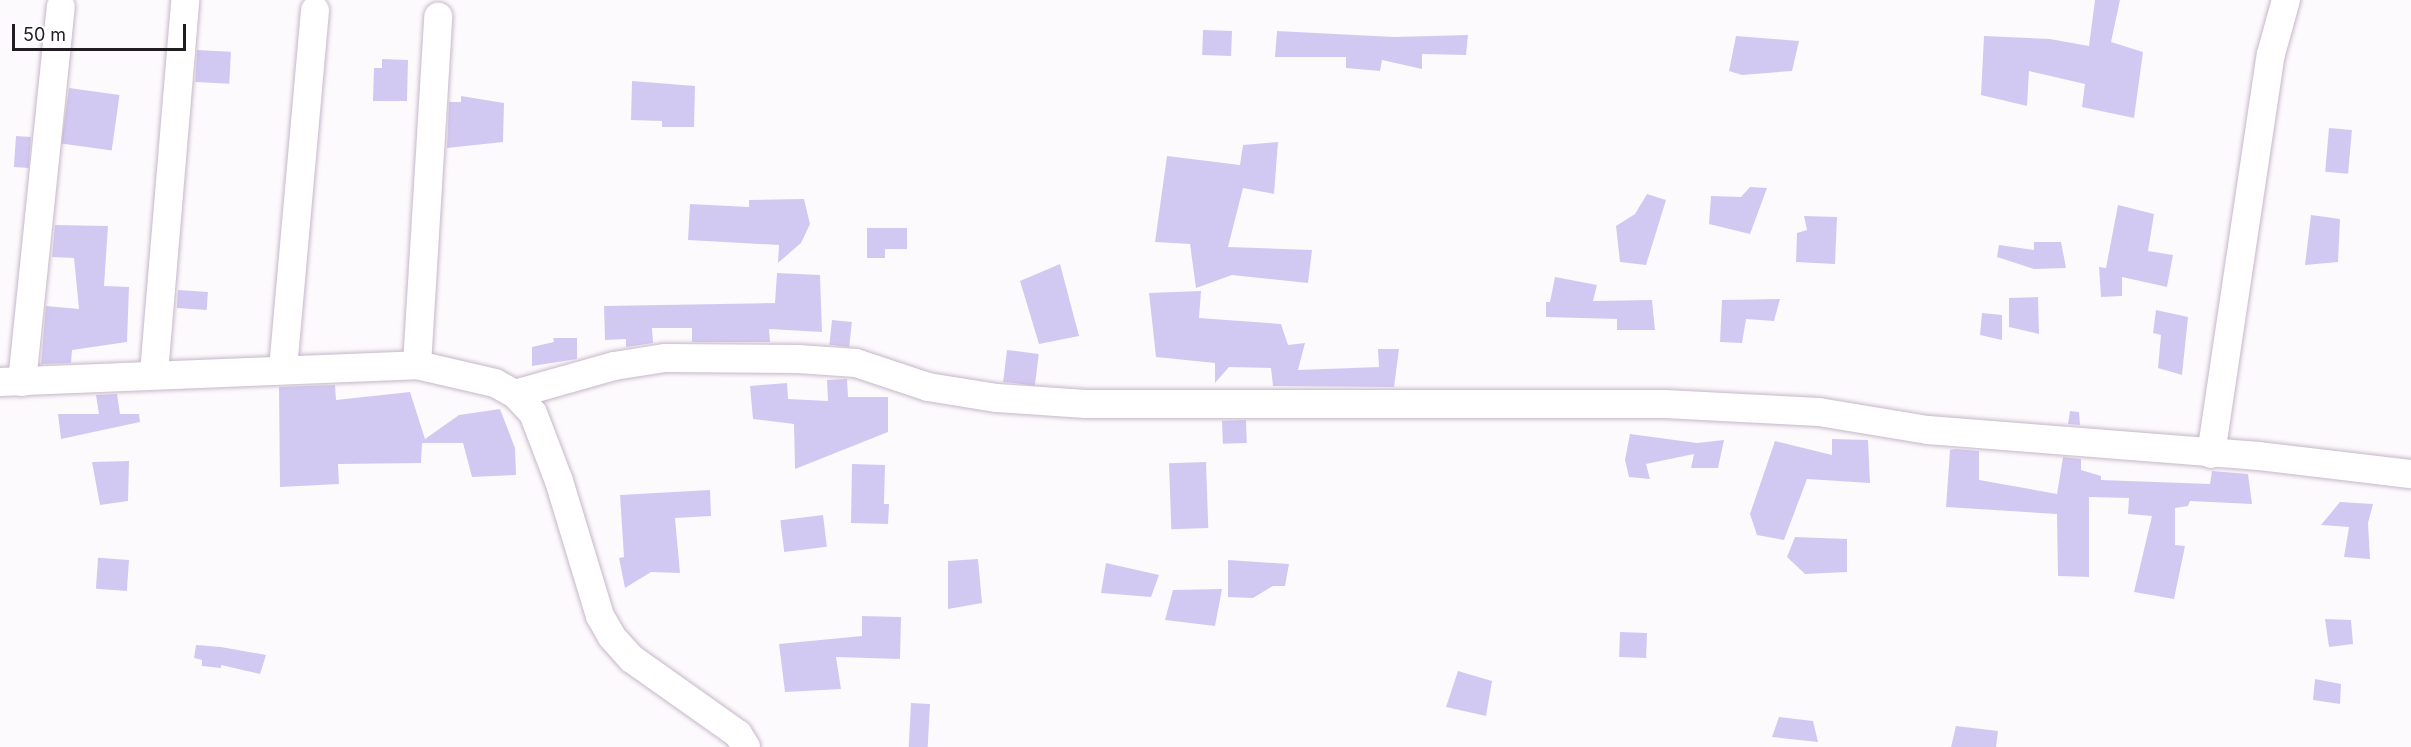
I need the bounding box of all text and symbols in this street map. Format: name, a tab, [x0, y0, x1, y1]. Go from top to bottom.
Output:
scale bar	[15, 12, 189, 50]
text: 50 m	[23, 24, 66, 45]

